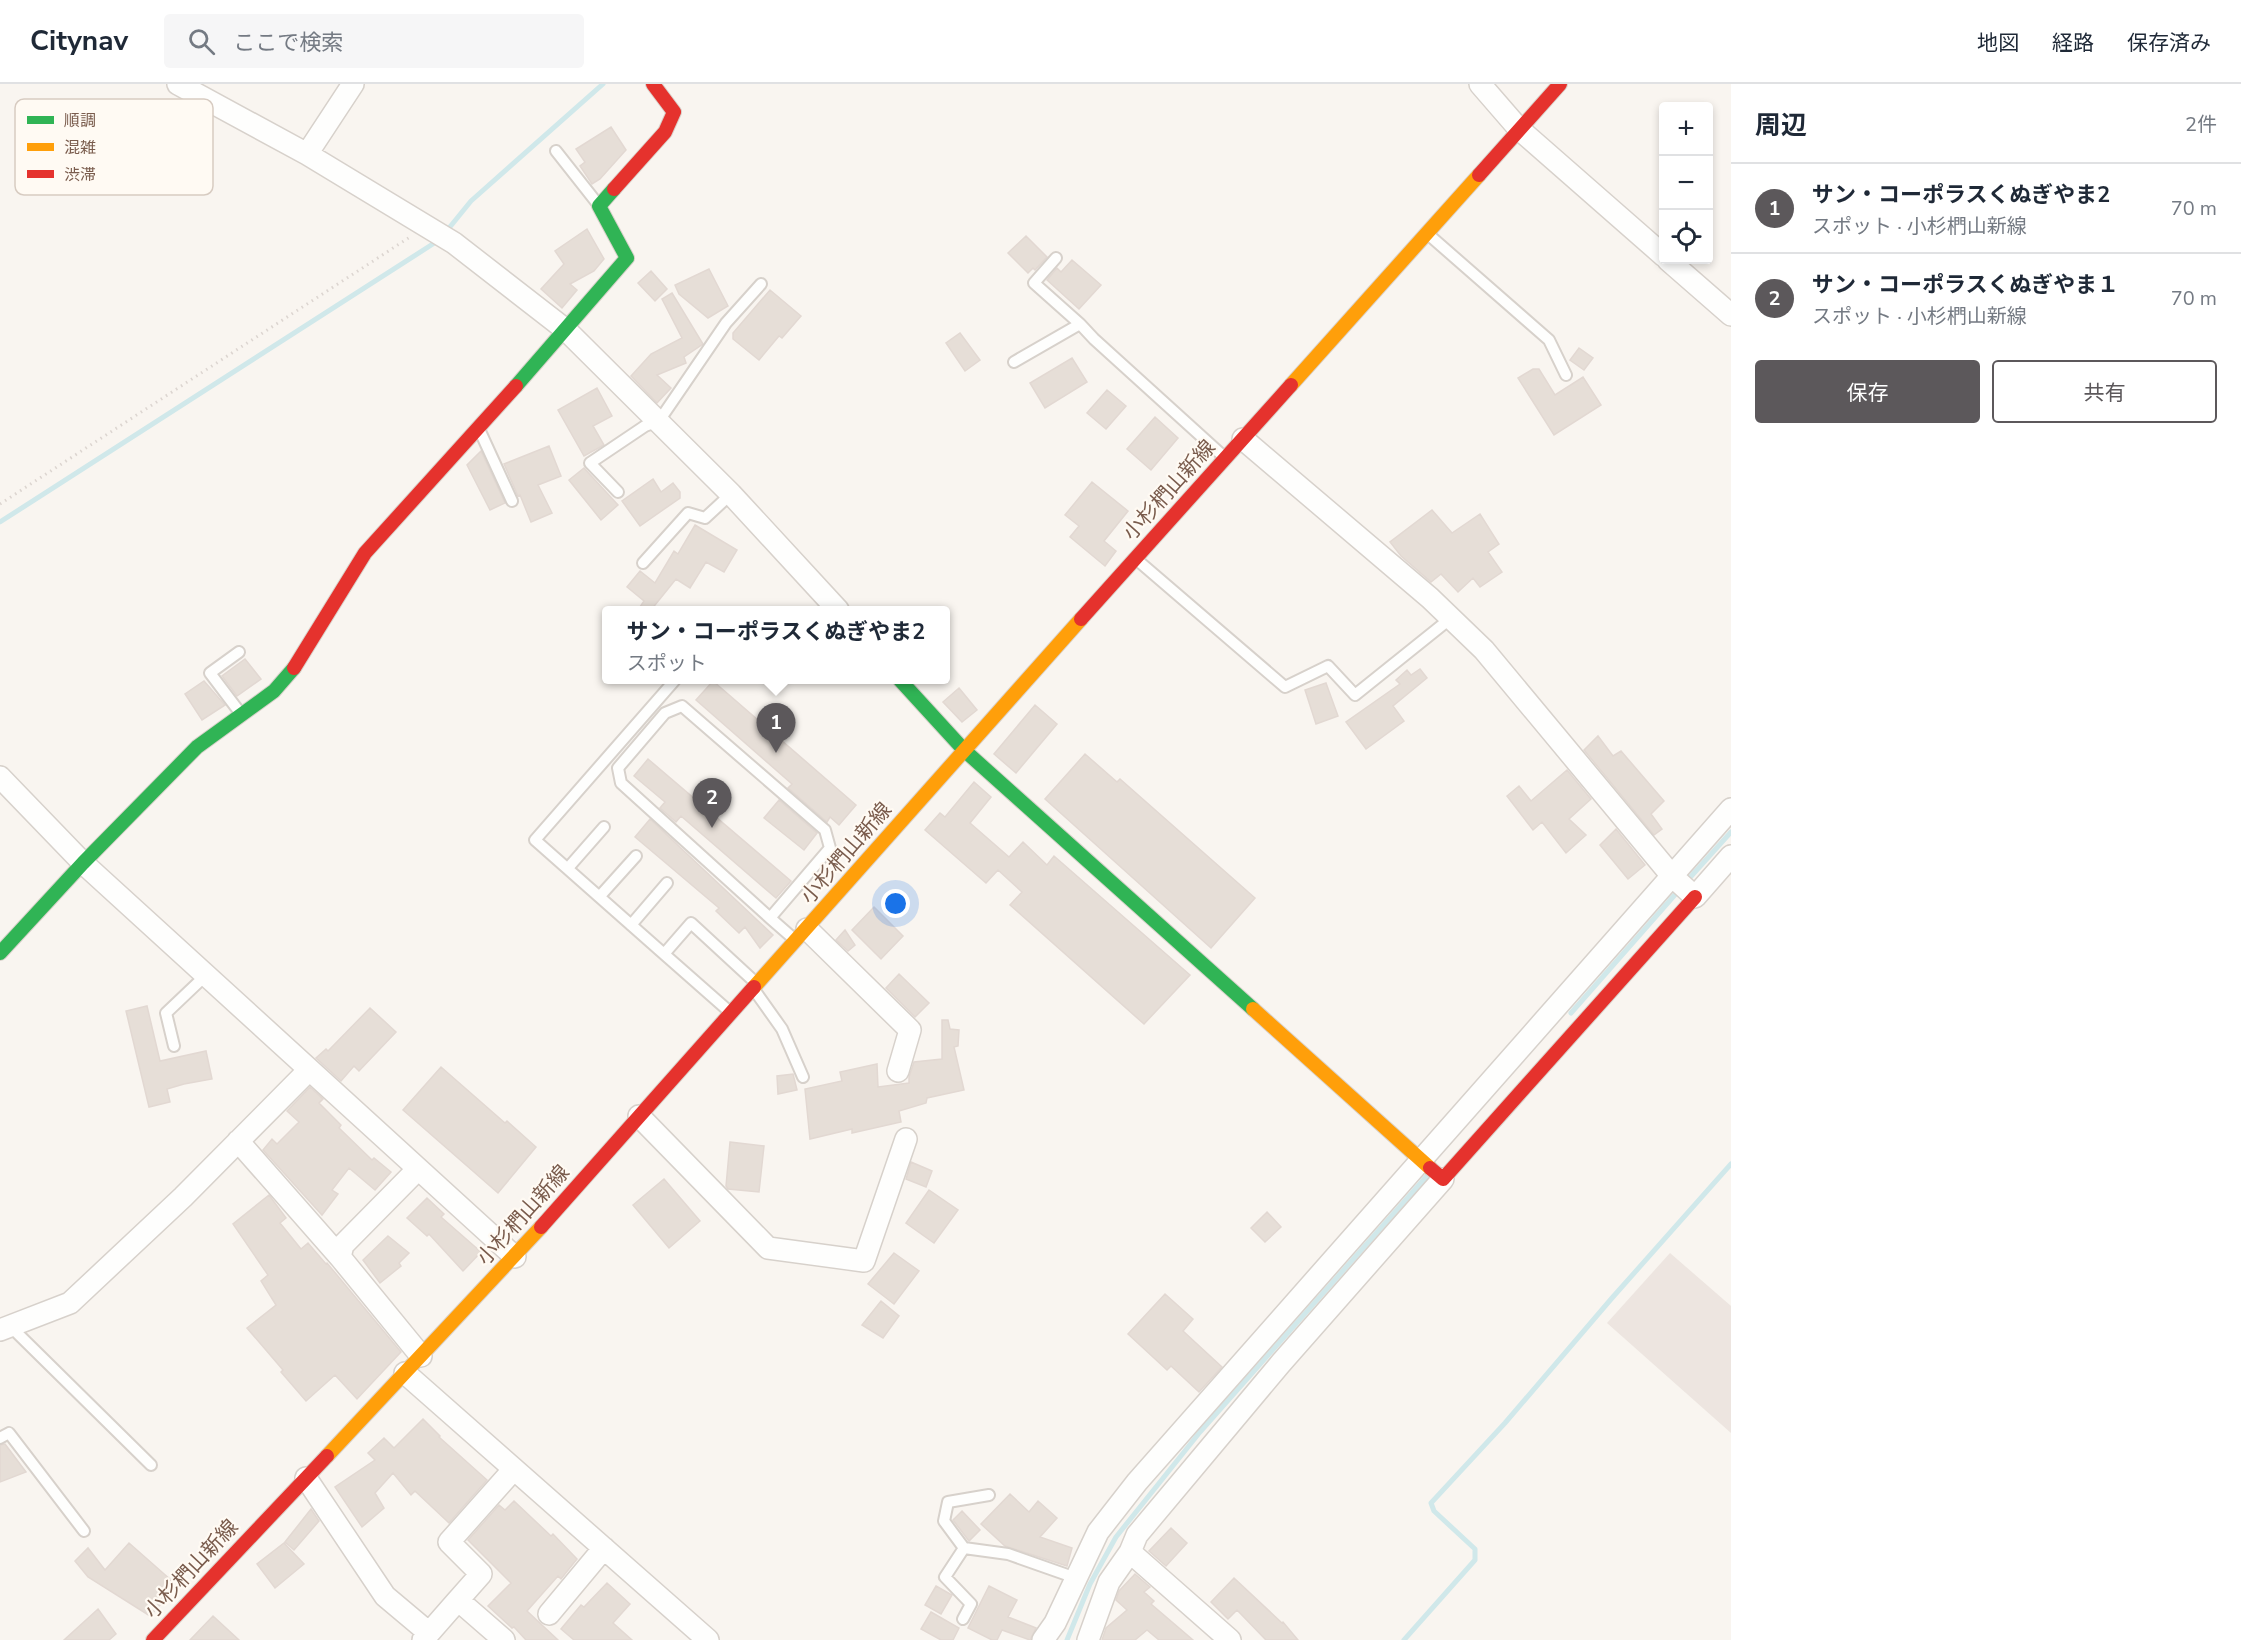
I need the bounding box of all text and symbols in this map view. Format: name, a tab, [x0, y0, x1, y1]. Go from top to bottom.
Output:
search box	[164, 14, 584, 68]
text: Citynav	[30, 22, 128, 60]
icon: search	[185, 25, 218, 58]
text: ここで検索	[233, 28, 343, 58]
text: 地図	[1977, 29, 2019, 57]
text: 経路	[2052, 29, 2094, 57]
text: 保存済み	[2127, 29, 2211, 57]
legend	[15, 99, 213, 195]
map controls	[1659, 102, 1713, 264]
button: +	[1659, 102, 1713, 156]
text: 周辺	[1755, 108, 1807, 143]
text: 順調	[64, 110, 96, 132]
text: 2件	[2185, 111, 2217, 138]
text: 混雑	[64, 137, 96, 159]
button: −	[1659, 156, 1713, 210]
text: 渋滞	[64, 164, 96, 186]
text: サン・コーポラスくぬぎやま2	[1812, 180, 2110, 210]
text: 1	[1769, 195, 1781, 222]
text: 70 m	[2171, 195, 2217, 222]
button: locate	[1659, 210, 1713, 264]
text: スポット · 小杉椚山新線	[1812, 213, 2027, 240]
text: サン・コーポラスくぬぎやま１	[1812, 270, 2119, 300]
text: 2	[1769, 285, 1781, 312]
text: 70 m	[2171, 285, 2217, 312]
text: スポット · 小杉椚山新線	[1812, 303, 2027, 330]
button: 保存	[1755, 360, 1980, 423]
button: 共有	[1992, 360, 2217, 423]
street label: 小杉椚山新線	[1116, 434, 1222, 546]
popup	[602, 606, 950, 684]
text: サン・コーポラスくぬぎやま2	[627, 617, 925, 647]
text: スポット	[627, 650, 707, 677]
pin: 1	[756, 704, 796, 753]
pin: 2	[692, 778, 732, 828]
street label: 小杉椚山新線	[794, 796, 898, 910]
your location	[881, 889, 910, 918]
street label: 小杉椚山新線	[470, 1159, 576, 1271]
street label: 小杉椚山新線	[138, 1513, 244, 1625]

